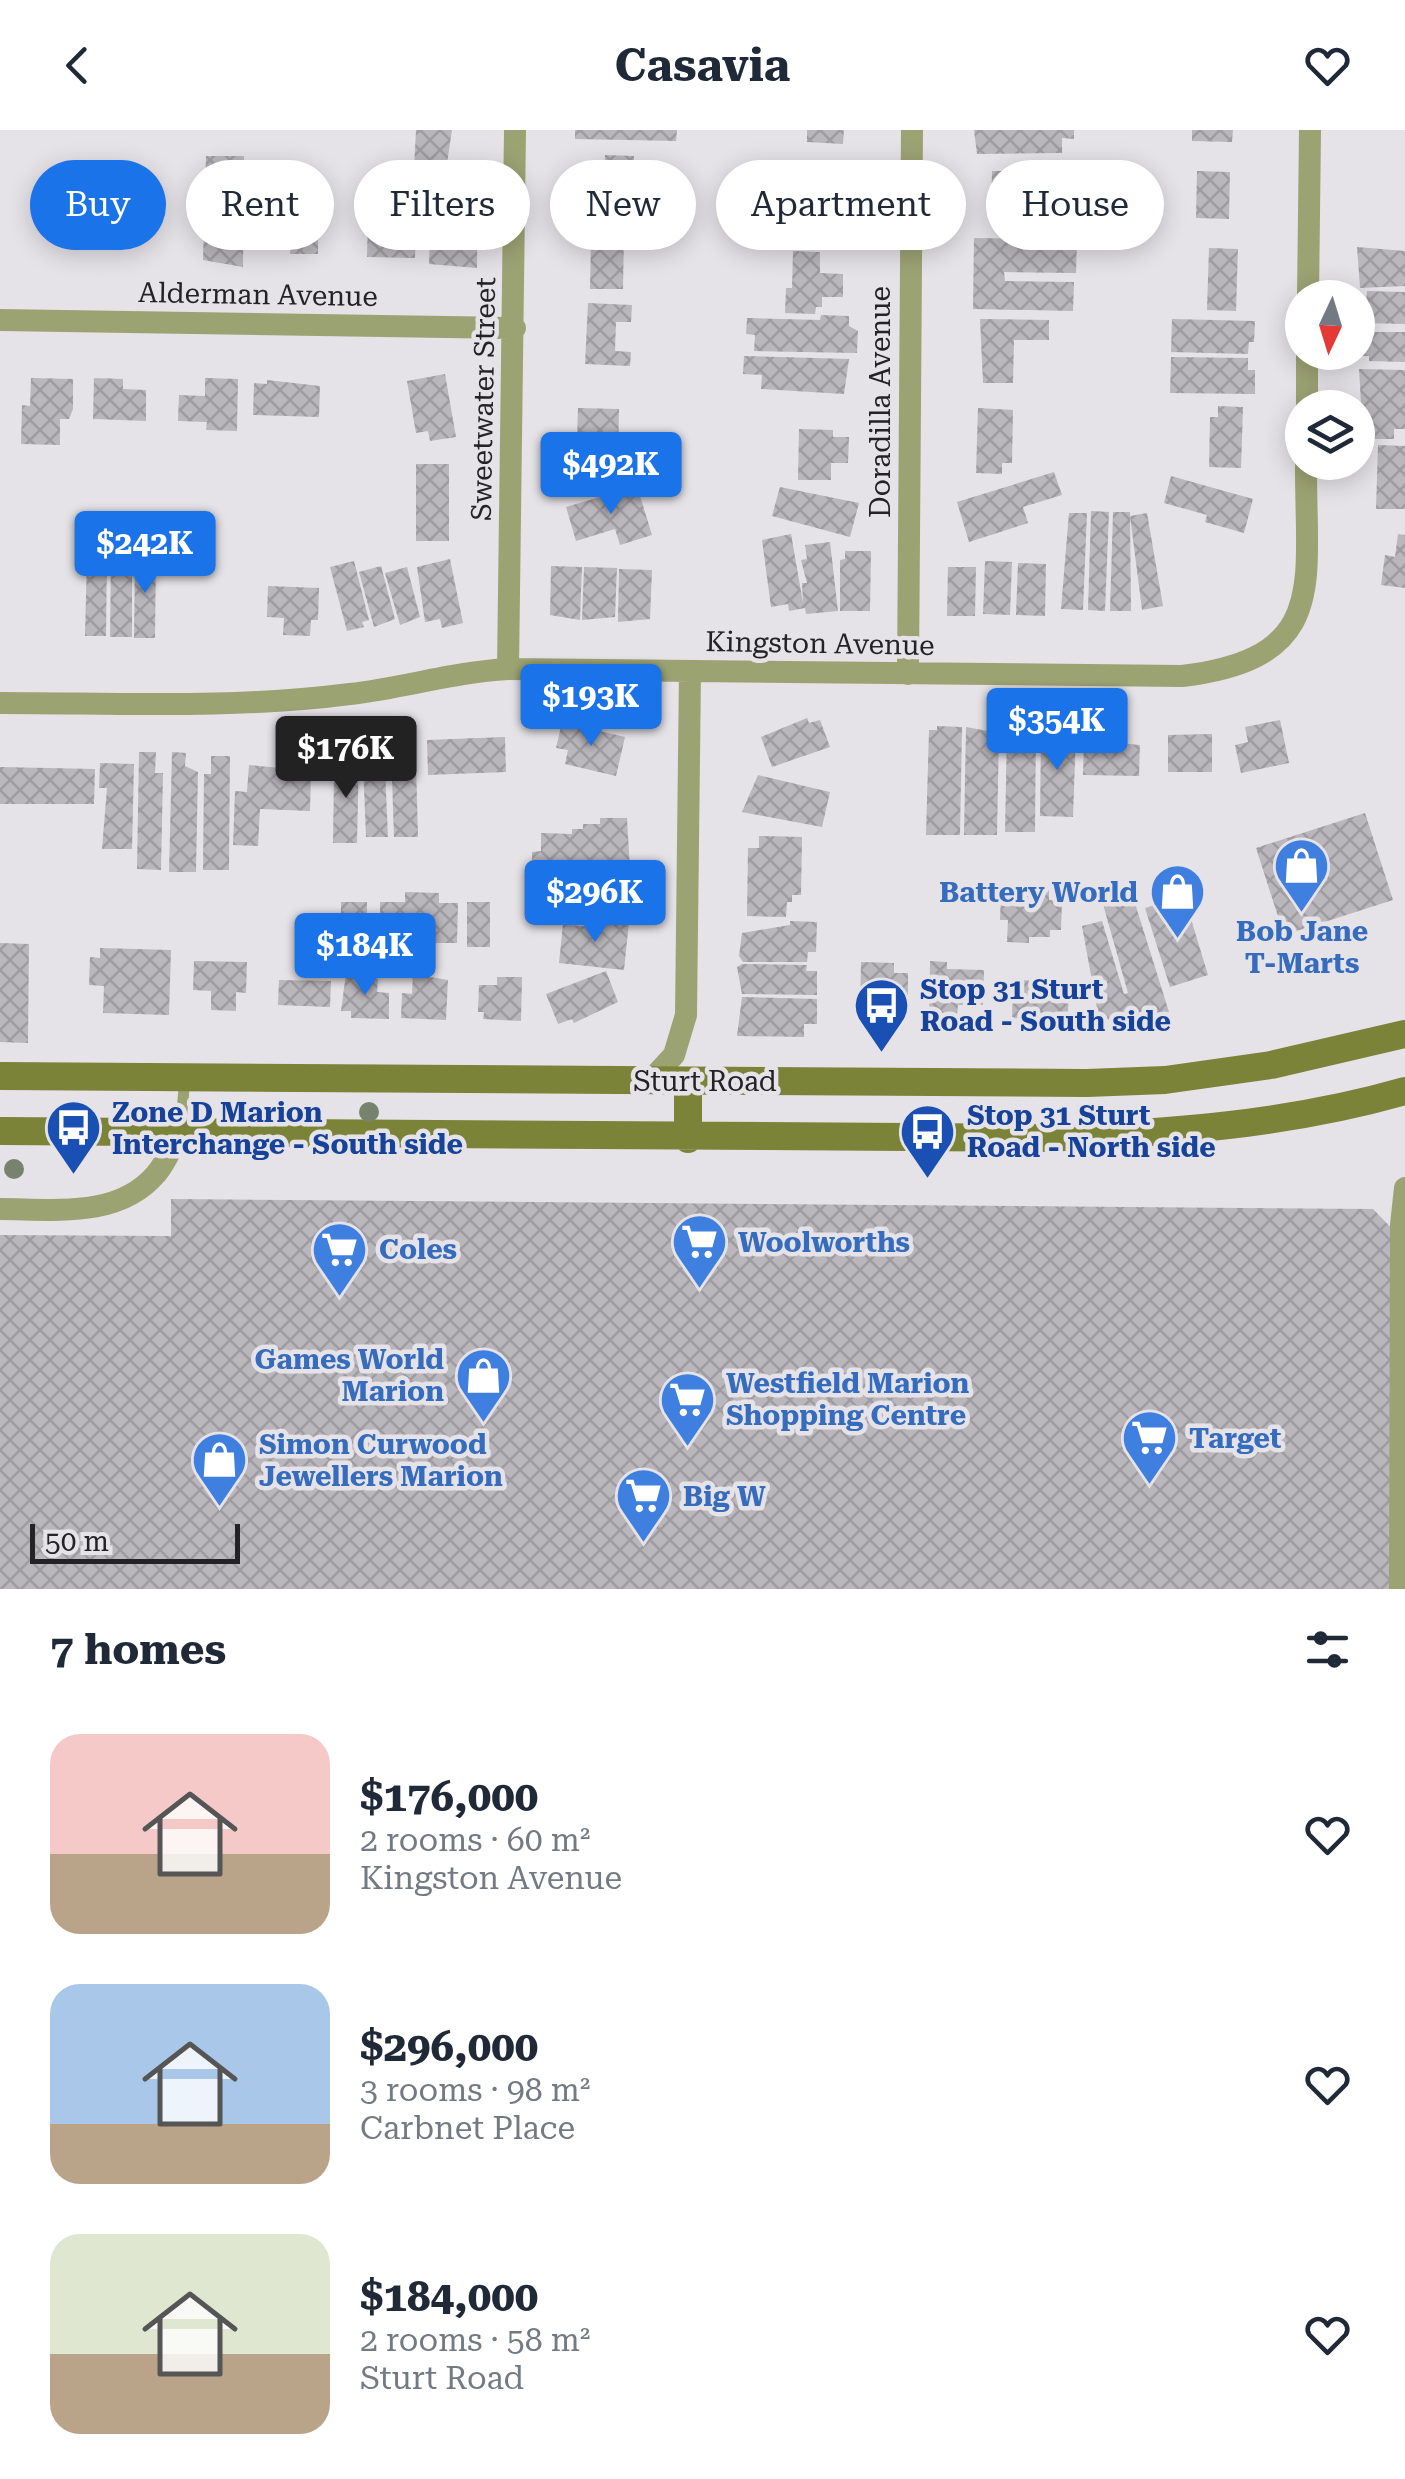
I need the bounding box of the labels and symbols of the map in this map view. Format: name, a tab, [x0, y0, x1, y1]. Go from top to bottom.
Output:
street label: Alderman Avenue	[138, 276, 378, 313]
street label: Sweetwater Street	[465, 277, 502, 521]
north arrow	[1285, 280, 1375, 370]
street label: Doradilla Avenue	[864, 286, 897, 518]
pin: $492K	[541, 432, 681, 517]
pin: $242K	[75, 511, 215, 596]
street label: Kingston Avenue	[705, 625, 935, 662]
pin: $193K	[521, 664, 661, 749]
pin: $354K	[987, 688, 1127, 773]
pin: $176K	[276, 716, 416, 801]
shop icon: Bob Jane T-Marts	[1272, 835, 1332, 914]
pin: $296K	[525, 860, 665, 945]
shop icon: Battery World	[1147, 862, 1207, 941]
place label: Battery World	[939, 876, 1138, 909]
pin: $184K	[295, 913, 435, 998]
place label: Bob Jane T-Marts	[1236, 915, 1368, 980]
place label: Stop 31 Sturt Road - South side	[920, 973, 1171, 1038]
bus stop icon: Stop 31 Sturt Road - South side	[851, 975, 911, 1054]
street label: Sturt Road	[633, 1065, 777, 1098]
place label: Zone D Marion Interchange - South side	[112, 1096, 463, 1161]
bus stop icon: Zone D Marion Interchange - South side	[43, 1098, 103, 1177]
place label: Stop 31 Sturt Road - North side	[967, 1099, 1216, 1164]
bus stop icon: Stop 31 Sturt Road - North side	[898, 1101, 958, 1180]
supermarket icon: Woolworths	[669, 1212, 729, 1291]
supermarket icon: Coles	[310, 1219, 370, 1298]
place label: Woolworths	[738, 1226, 910, 1259]
place label: Coles	[379, 1233, 457, 1266]
place label: Games World Marion	[254, 1343, 444, 1408]
shop icon: Games World Marion	[453, 1345, 513, 1424]
place label: Westfield Marion Shopping Centre	[726, 1367, 970, 1432]
supermarket icon: Westfield Marion Shopping Centre	[657, 1369, 717, 1448]
supermarket icon: Target	[1120, 1408, 1180, 1487]
place label: Target	[1189, 1422, 1281, 1455]
place label: Simon Curwood Jewellers Marion	[259, 1428, 503, 1493]
shop icon: Simon Curwood Jewellers Marion	[190, 1430, 250, 1509]
supermarket icon: Big W	[614, 1466, 674, 1545]
place label: Big W	[683, 1480, 766, 1513]
scale bar	[30, 1519, 240, 1564]

